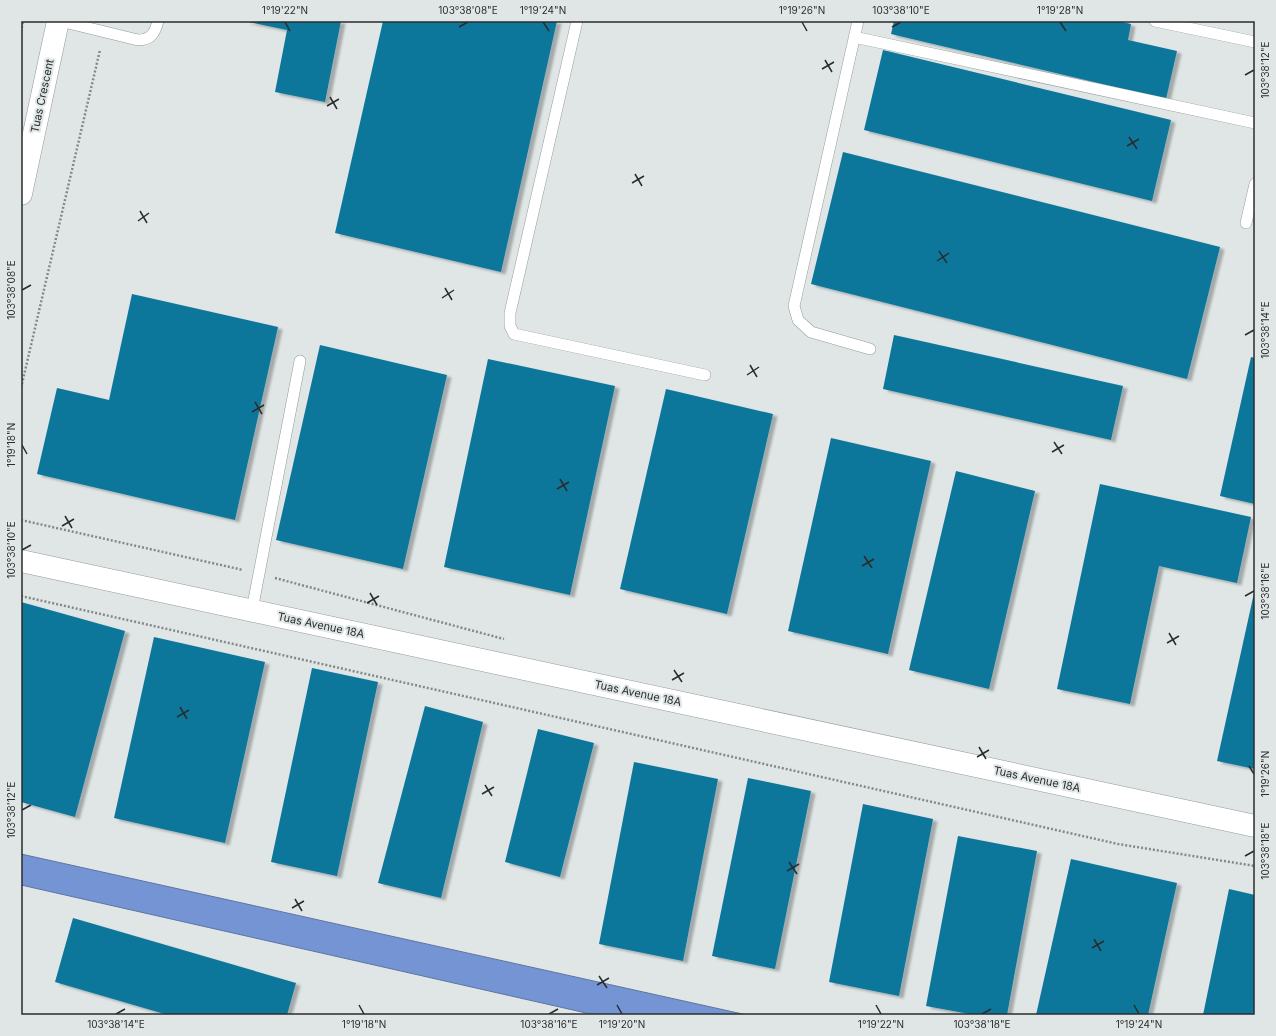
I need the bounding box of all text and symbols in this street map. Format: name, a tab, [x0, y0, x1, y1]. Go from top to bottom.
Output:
text: 1°19'22"N	[262, 4, 308, 16]
text: 103°38'08"E	[438, 4, 498, 16]
text: 1°19'24"N	[520, 4, 566, 16]
text: 1°19'26"N	[779, 4, 825, 16]
text: 103°38'10"E	[872, 4, 930, 16]
text: 1°19'28"N	[1037, 4, 1083, 16]
text: 103°38'12"E	[1259, 41, 1271, 99]
street label: Tuas Crescent	[27, 58, 57, 134]
text: 103°38'08"E	[5, 260, 17, 320]
text: 103°38'14"E	[1259, 301, 1271, 359]
text: 1°19'18"N	[5, 423, 17, 467]
text: 103°38'10"E	[5, 521, 17, 579]
text: 103°38'16"E	[1259, 562, 1271, 620]
street label: Tuas Avenue 18A	[276, 609, 366, 641]
street label: Tuas Avenue 18A	[593, 677, 683, 709]
text: 1°19'26"N	[1259, 751, 1271, 797]
street label: Tuas Avenue 18A	[992, 763, 1082, 795]
text: 103°38'12"E	[5, 781, 17, 839]
text: 103°38'18"E	[1259, 822, 1271, 880]
text: 103°38'14"E	[87, 1018, 145, 1030]
text: 1°19'18"N	[342, 1018, 386, 1030]
text: 103°38'16"E	[520, 1018, 578, 1030]
text: 1°19'20"N	[599, 1018, 645, 1030]
text: 1°19'22"N	[858, 1018, 904, 1030]
text: 103°38'18"E	[953, 1018, 1011, 1030]
text: 1°19'24"N	[1116, 1018, 1162, 1030]

